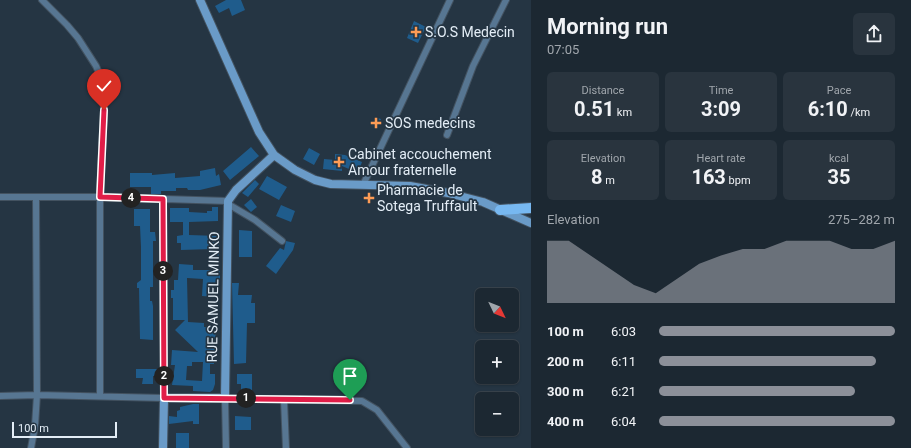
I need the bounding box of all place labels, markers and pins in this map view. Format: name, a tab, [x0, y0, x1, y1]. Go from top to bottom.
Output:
place label: S.O.S Medecin	[425, 24, 515, 40]
marker: S.O.S Medecin	[410, 26, 422, 38]
pin	[87, 69, 121, 110]
place label: SOS medecins	[385, 115, 475, 131]
marker: SOS medecins	[370, 117, 382, 129]
place label: Cabinet accouchement Amour fraternelle	[348, 146, 492, 178]
marker: Cabinet accouchement Amour fraternelle	[333, 156, 345, 168]
place label: Pharmacie de Sotega Truffault	[377, 182, 478, 214]
pin: 4	[121, 188, 141, 208]
marker: Pharmacie de Sotega Truffault	[364, 193, 374, 203]
pin: 3	[153, 261, 173, 281]
pin	[333, 359, 367, 400]
pin: 2	[154, 366, 174, 386]
pin: 1	[236, 388, 256, 408]

